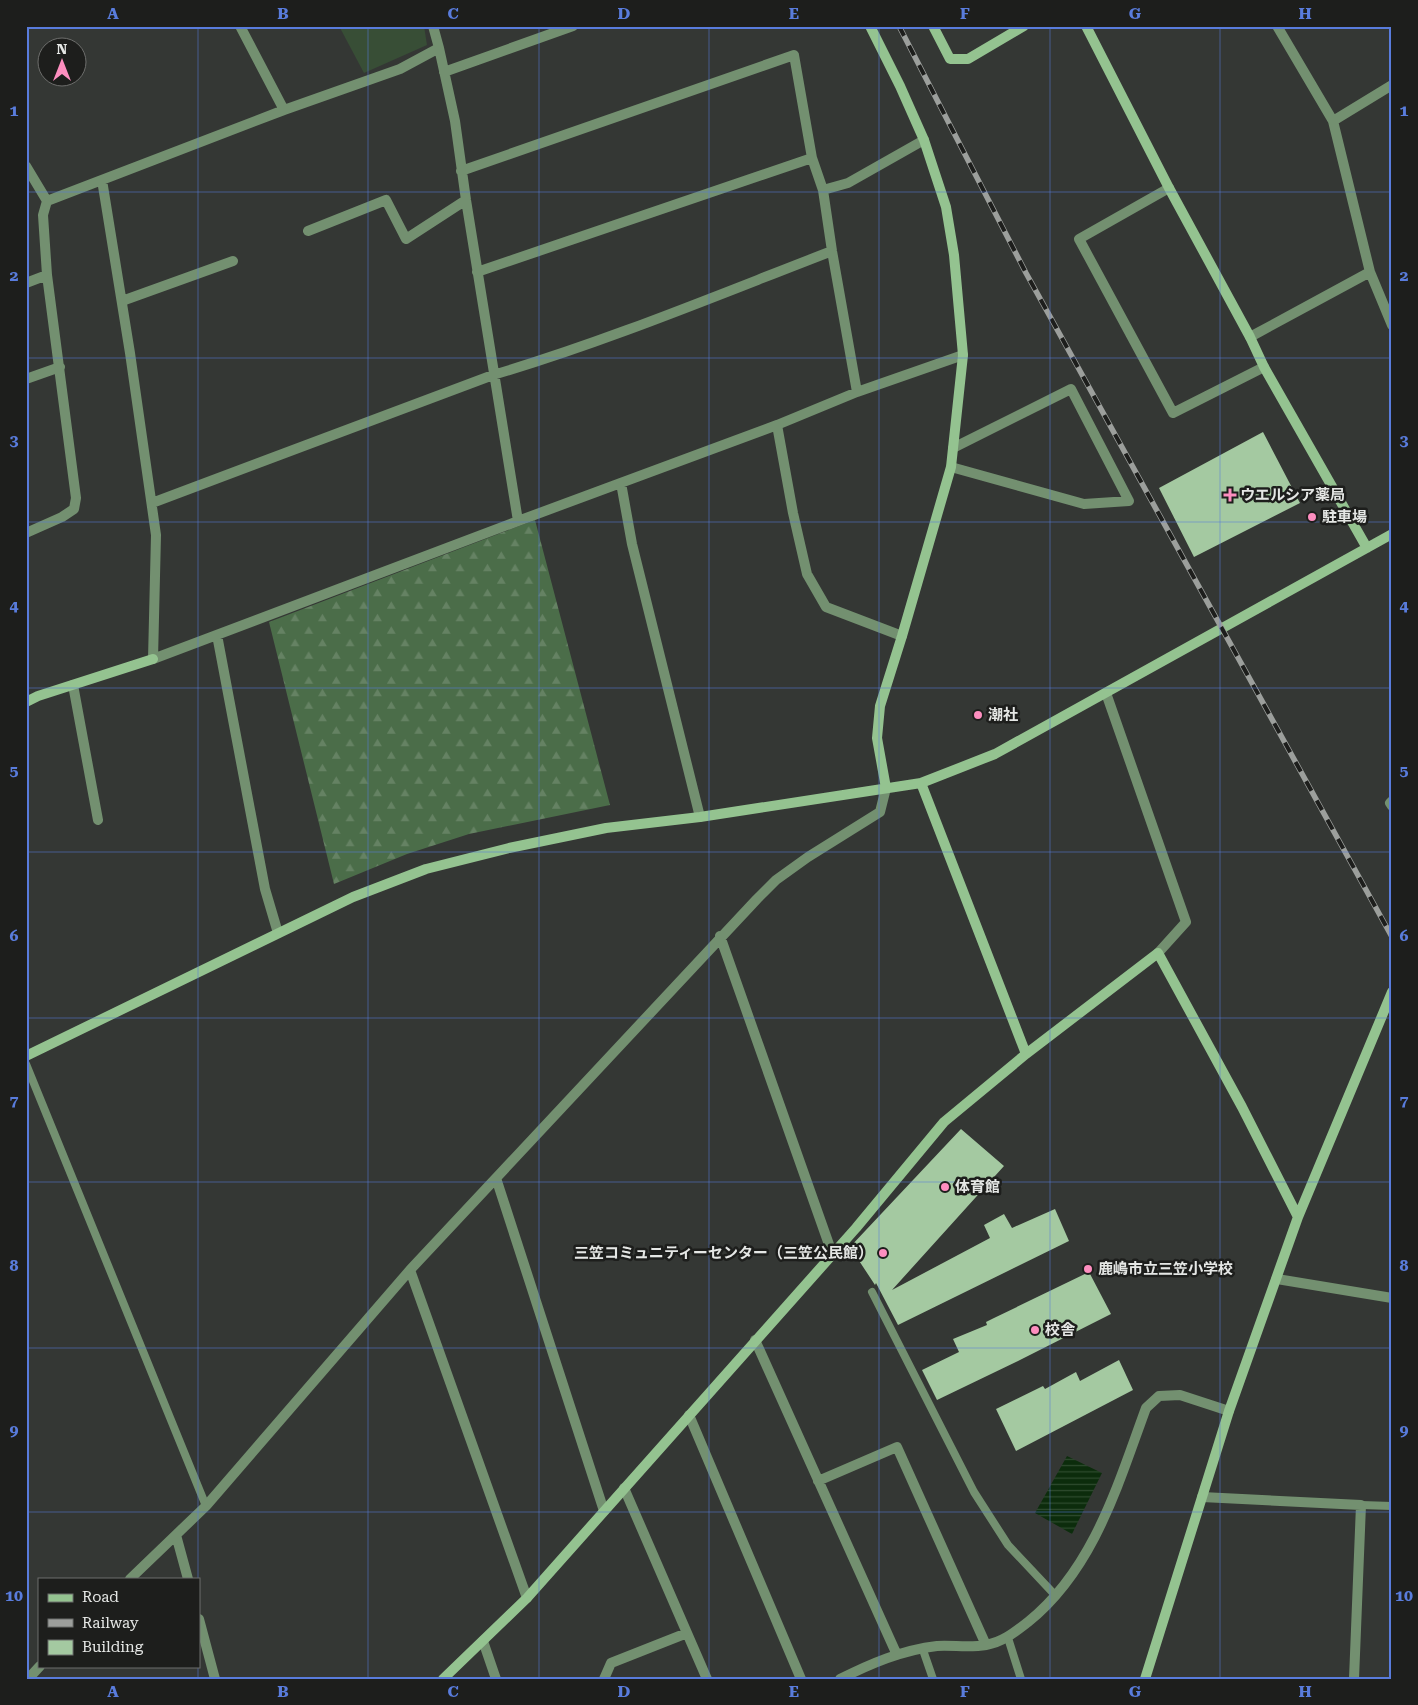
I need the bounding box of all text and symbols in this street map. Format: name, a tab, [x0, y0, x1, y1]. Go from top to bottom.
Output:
text: A	[107, 4, 119, 23]
text: B	[277, 4, 289, 23]
text: C	[447, 4, 459, 23]
text: D	[618, 4, 631, 23]
text: E	[789, 4, 799, 23]
text: F	[960, 4, 970, 23]
text: G	[1129, 4, 1142, 23]
text: H	[1298, 4, 1312, 23]
north arrow	[38, 38, 88, 88]
text: N	[57, 41, 68, 57]
text: 1	[10, 101, 19, 120]
text: 1	[1400, 101, 1409, 120]
text: 2	[10, 266, 19, 285]
text: 2	[1400, 266, 1409, 285]
text: 3	[10, 431, 19, 450]
text: 3	[1400, 431, 1409, 450]
place label: ウエルシア薬局	[1240, 486, 1345, 504]
marker: ウエルシア薬局	[1224, 489, 1236, 501]
place label: 駐車場	[1322, 508, 1367, 526]
marker: 駐車場	[1306, 511, 1318, 523]
text: 4	[10, 596, 19, 615]
text: 4	[1400, 596, 1409, 615]
place label: 潮社	[988, 706, 1018, 724]
marker: 潮社	[972, 709, 984, 721]
text: 5	[10, 761, 19, 780]
text: 5	[1400, 761, 1409, 780]
text: 6	[10, 926, 19, 945]
text: 6	[1400, 926, 1409, 945]
text: 7	[10, 1091, 19, 1110]
text: 7	[1400, 1091, 1409, 1110]
place label: 体育館	[955, 1178, 1000, 1196]
marker: 体育館	[939, 1181, 951, 1193]
place label: 三笠コミュニティーセンター（三笠公民館）	[574, 1244, 873, 1262]
marker: 三笠コミュニティーセンター（三笠公民館）	[877, 1247, 889, 1259]
text: 8	[10, 1256, 19, 1275]
text: 8	[1400, 1256, 1409, 1275]
place label: 鹿嶋市立三笠小学校	[1098, 1260, 1233, 1278]
marker: 鹿嶋市立三笠小学校	[1082, 1263, 1094, 1275]
place label: 校舎	[1045, 1321, 1076, 1339]
marker: 校舎	[1029, 1324, 1041, 1336]
text: 9	[10, 1421, 19, 1440]
text: 9	[1400, 1421, 1409, 1440]
legend	[38, 1578, 200, 1668]
text: 10	[5, 1586, 23, 1605]
text: 10	[1395, 1586, 1413, 1605]
text: Road	[82, 1588, 119, 1606]
text: Railway	[82, 1614, 139, 1632]
text: Building	[82, 1638, 144, 1656]
text: A	[107, 1682, 119, 1701]
text: B	[277, 1682, 289, 1701]
text: C	[447, 1682, 459, 1701]
text: D	[618, 1682, 631, 1701]
text: E	[789, 1682, 799, 1701]
text: F	[960, 1682, 970, 1701]
text: G	[1129, 1682, 1142, 1701]
text: H	[1298, 1682, 1312, 1701]

